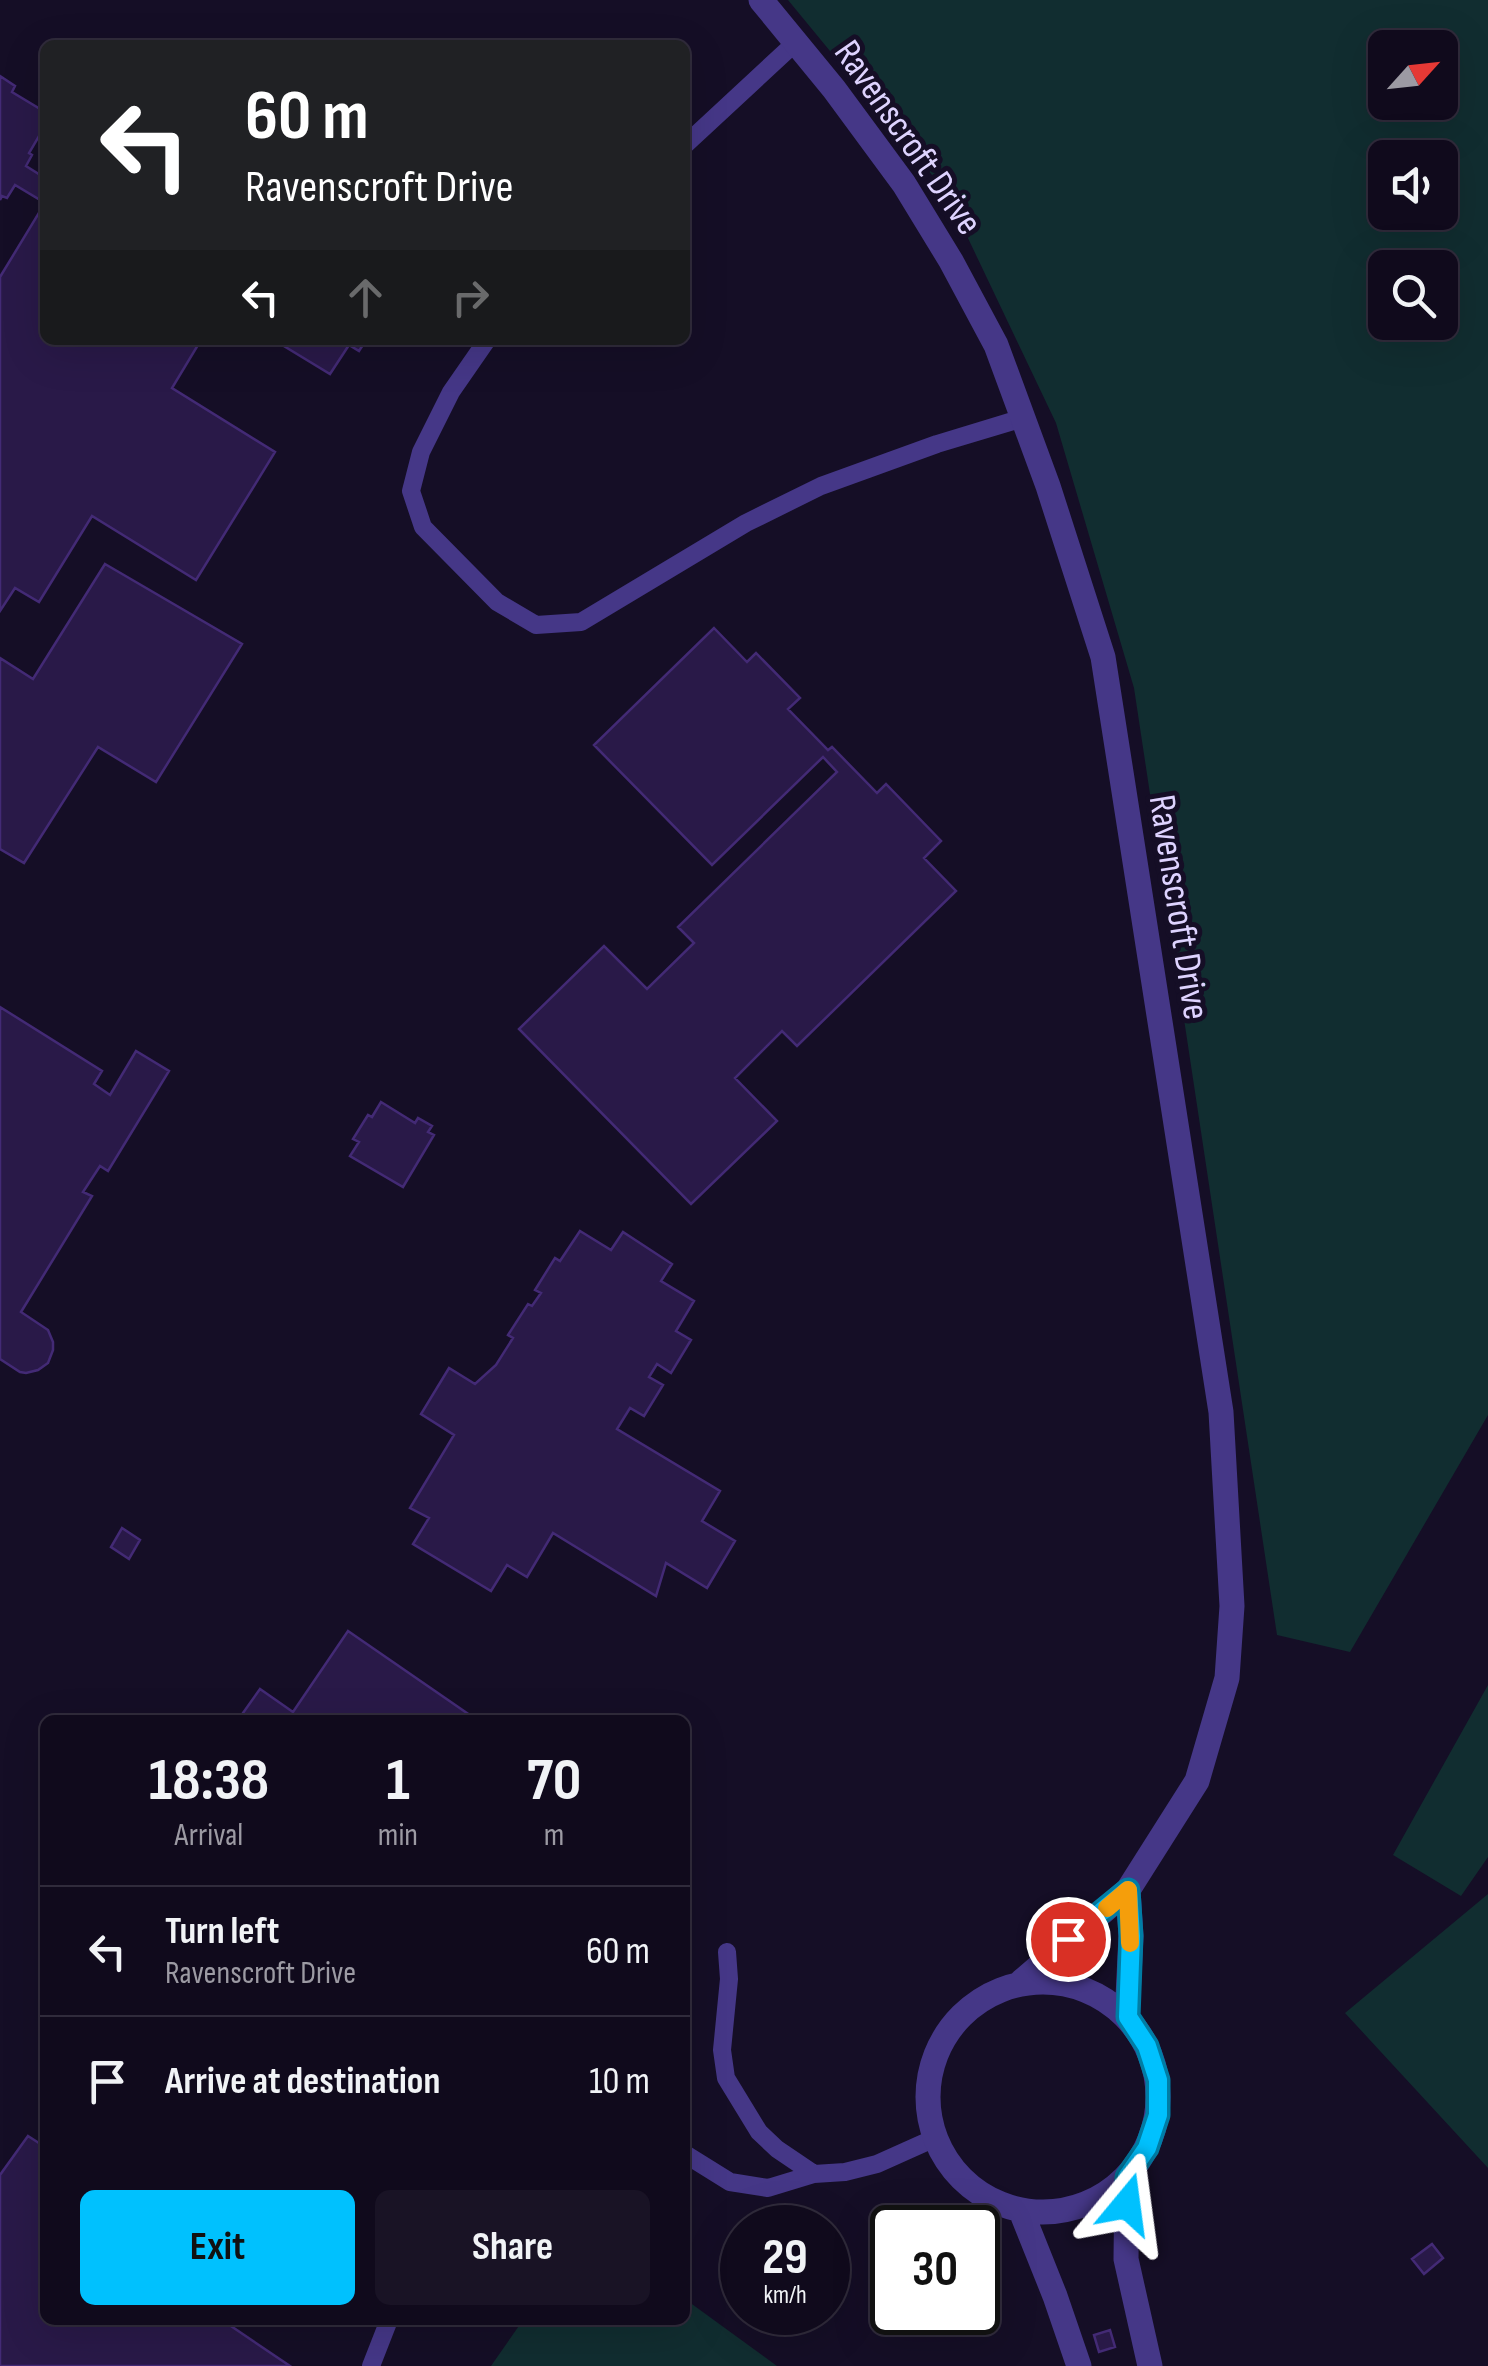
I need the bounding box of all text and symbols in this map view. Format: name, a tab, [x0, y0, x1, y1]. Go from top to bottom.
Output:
north arrow	[1368, 30, 1458, 120]
map controls	[1368, 30, 1458, 340]
street label: Ravenscroft Drive	[824, 32, 991, 244]
text: 60 m	[245, 75, 369, 159]
icon: left	[80, 80, 210, 210]
button: sound	[1368, 140, 1458, 230]
text: Ravenscroft Drive	[245, 160, 514, 215]
button: search	[1368, 250, 1458, 340]
icon: left	[233, 270, 288, 325]
icon: ahead	[338, 270, 393, 325]
icon: right	[443, 270, 498, 325]
street label: Ravenscroft Drive	[1139, 792, 1218, 1023]
text: 18:38	[149, 1745, 269, 1817]
text: 1	[386, 1745, 410, 1817]
text: 70	[527, 1745, 581, 1817]
text: Arrival	[175, 1816, 243, 1855]
text: min	[378, 1816, 418, 1855]
text: m	[544, 1816, 564, 1855]
pin	[1026, 1897, 1111, 1982]
text: Turn left	[165, 1909, 279, 1954]
icon: arrive	[1041, 1912, 1096, 1967]
icon: left	[80, 1924, 135, 1979]
text: 60 m	[586, 1929, 650, 1974]
text: Ravenscroft Drive	[165, 1954, 356, 1993]
icon: arrive	[80, 2054, 135, 2109]
text: Arrive at destination	[165, 2059, 440, 2104]
text: 10 m	[589, 2059, 650, 2104]
position arrow	[1075, 2152, 1179, 2256]
button: Exit	[80, 2190, 355, 2305]
button: Share	[375, 2190, 650, 2305]
speed limit sign: 30	[870, 2205, 1000, 2335]
text: 29	[762, 2228, 808, 2288]
text: km/h	[763, 2280, 807, 2311]

